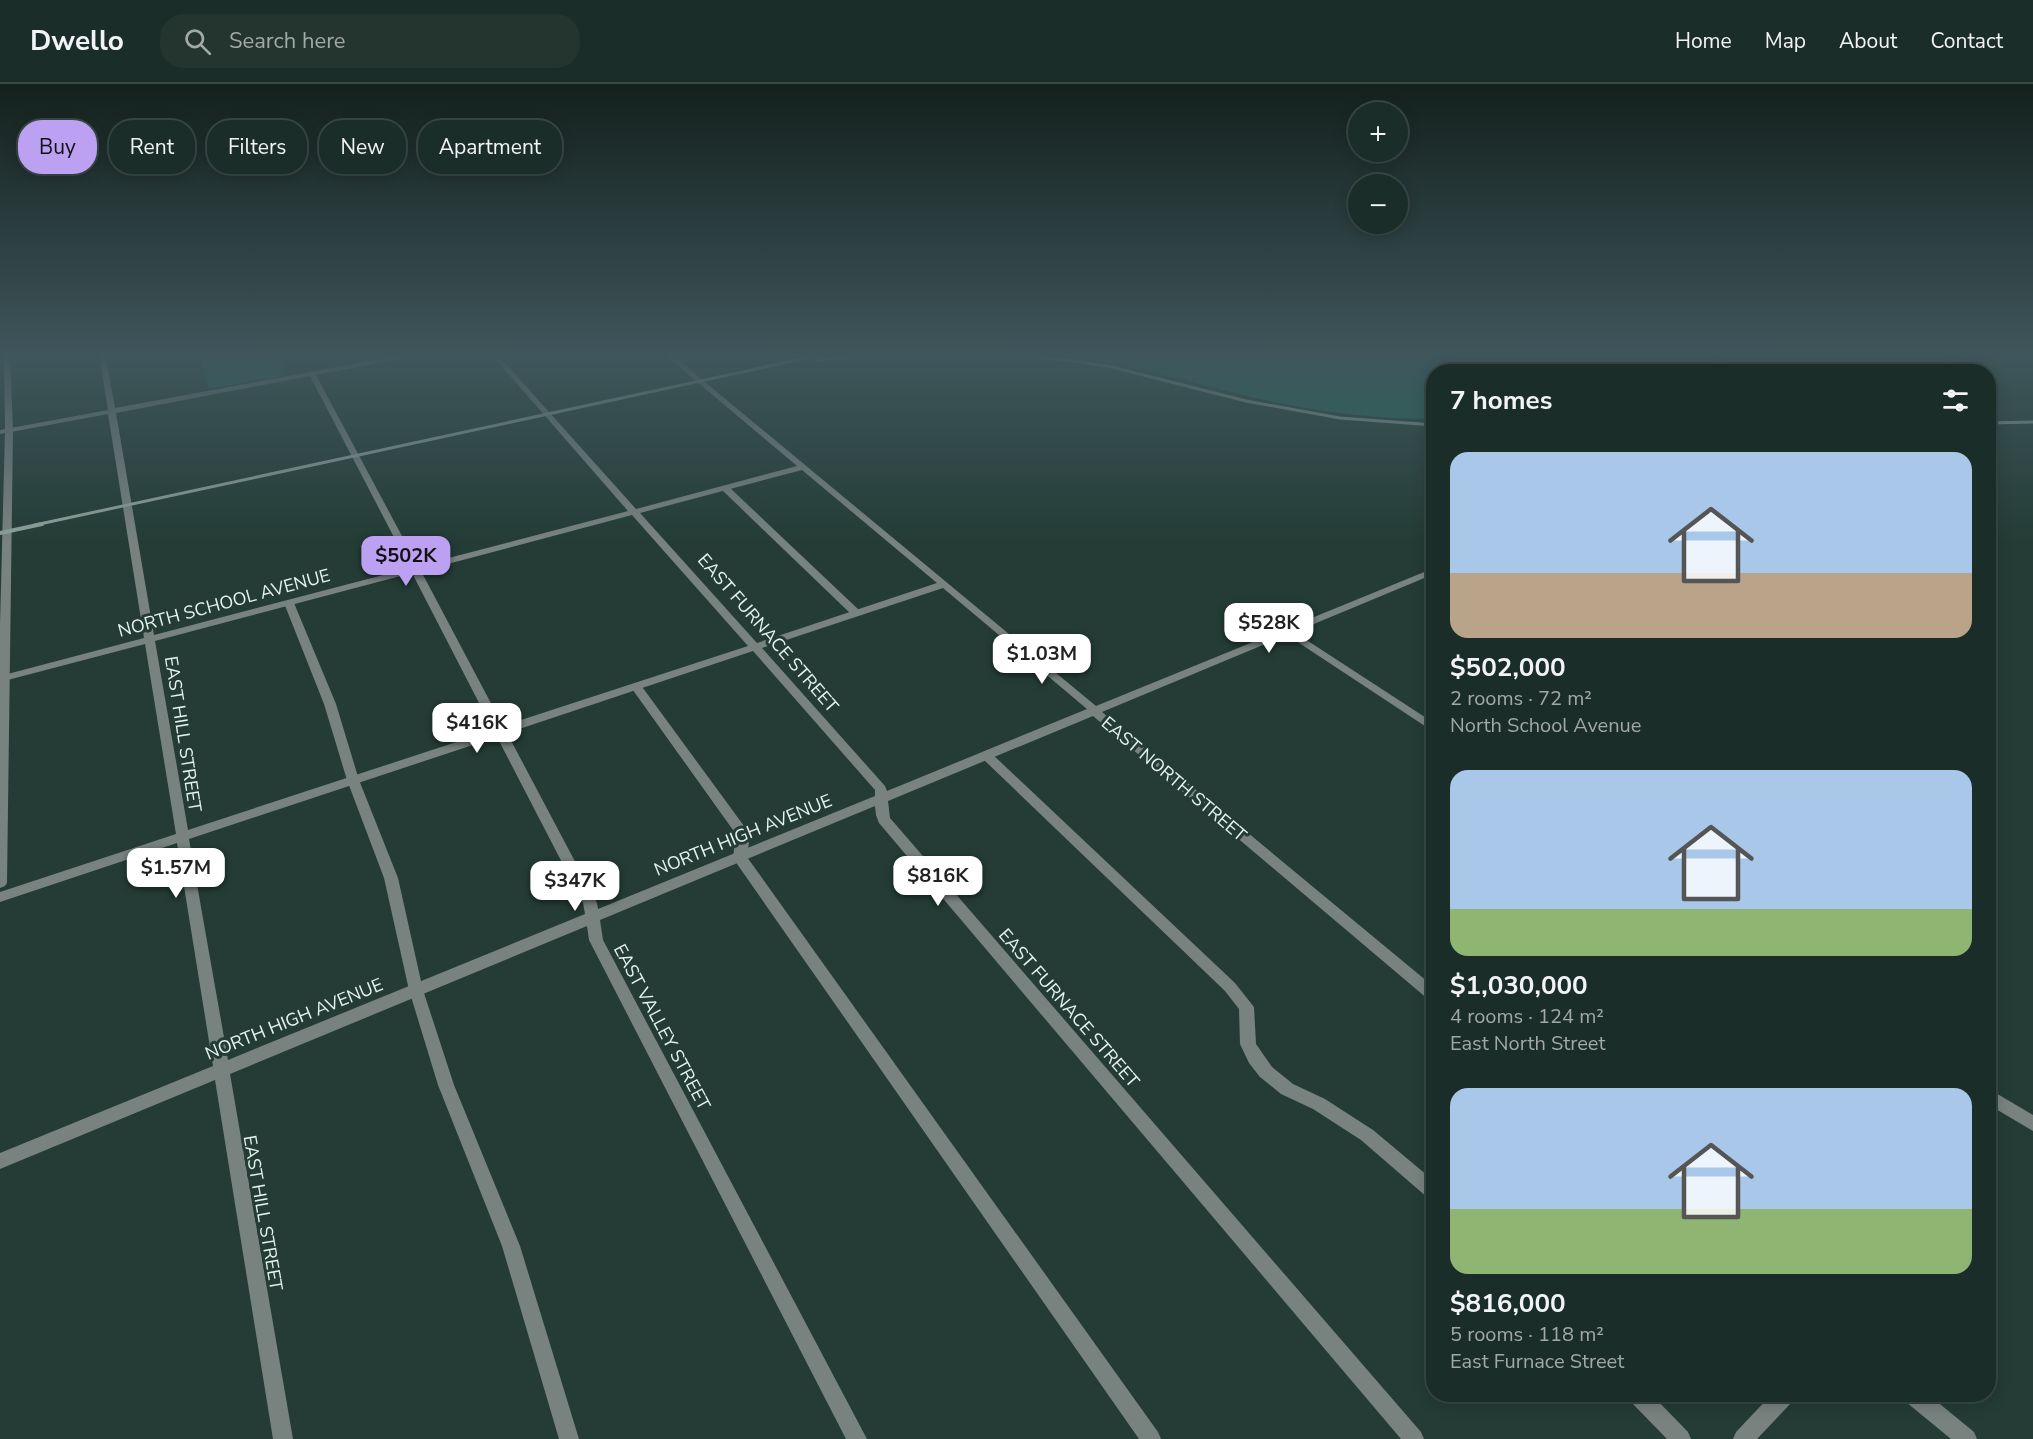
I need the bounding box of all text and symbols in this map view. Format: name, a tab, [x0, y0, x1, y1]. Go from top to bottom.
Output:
search box	[160, 14, 580, 68]
text: Dwello	[30, 22, 124, 60]
icon: search	[181, 25, 214, 58]
text: Search here	[229, 26, 346, 56]
text: Home	[1675, 27, 1732, 55]
text: Map	[1765, 27, 1806, 55]
text: About	[1839, 27, 1897, 55]
text: Contact	[1930, 27, 2003, 55]
map controls	[1348, 102, 1408, 234]
button: +	[1348, 102, 1408, 162]
chip: Buy	[18, 120, 97, 174]
chip: Rent	[109, 120, 195, 174]
chip: Filters	[207, 120, 307, 174]
chip: New	[319, 120, 406, 174]
chip: Apartment	[418, 120, 562, 174]
button: −	[1348, 174, 1408, 234]
text: 7 homes	[1450, 383, 1552, 418]
icon: filters	[1939, 384, 1972, 417]
icon: home	[1657, 491, 1765, 599]
pin: $502K	[364, 536, 448, 587]
text: $502K	[375, 542, 437, 569]
street label: EAST FURNACE STREET	[692, 548, 844, 718]
street label: NORTH SCHOOL AVENUE	[115, 563, 333, 643]
pin: $528K	[1227, 603, 1311, 654]
text: $528K	[1238, 609, 1300, 636]
pin: $1.03M	[993, 634, 1091, 685]
text: $1.03M	[1007, 640, 1077, 667]
text: $502,000	[1450, 650, 1566, 685]
street label: EAST HILL STREET	[159, 654, 207, 814]
text: 2 rooms · 72 m²	[1450, 685, 1592, 712]
pin: $416K	[435, 703, 519, 754]
text: $416K	[446, 709, 508, 736]
street label: EAST NORTH STREET	[1096, 711, 1252, 847]
text: North School Avenue	[1450, 712, 1641, 739]
street label: NORTH HIGH AVENUE	[651, 788, 835, 882]
icon: home	[1657, 809, 1765, 917]
pin: $1.57M	[127, 848, 225, 899]
text: $1.57M	[141, 854, 211, 881]
pin: $816K	[896, 856, 980, 907]
pin: $347K	[533, 861, 617, 912]
text: $816K	[907, 862, 969, 889]
text: $347K	[544, 867, 606, 894]
street label: EAST FURNACE STREET	[993, 923, 1145, 1093]
street label: EAST VALLEY STREET	[608, 940, 716, 1114]
text: $1,030,000	[1450, 968, 1588, 1003]
street label: NORTH HIGH AVENUE	[202, 972, 386, 1066]
text: 4 rooms · 124 m²	[1450, 1003, 1604, 1030]
text: East North Street	[1450, 1030, 1605, 1057]
icon: home	[1657, 1127, 1765, 1235]
street label: EAST HILL STREET	[238, 1133, 288, 1293]
text: $816,000	[1450, 1286, 1566, 1321]
text: 5 rooms · 118 m²	[1450, 1321, 1604, 1348]
text: East Furnace Street	[1450, 1348, 1624, 1375]

